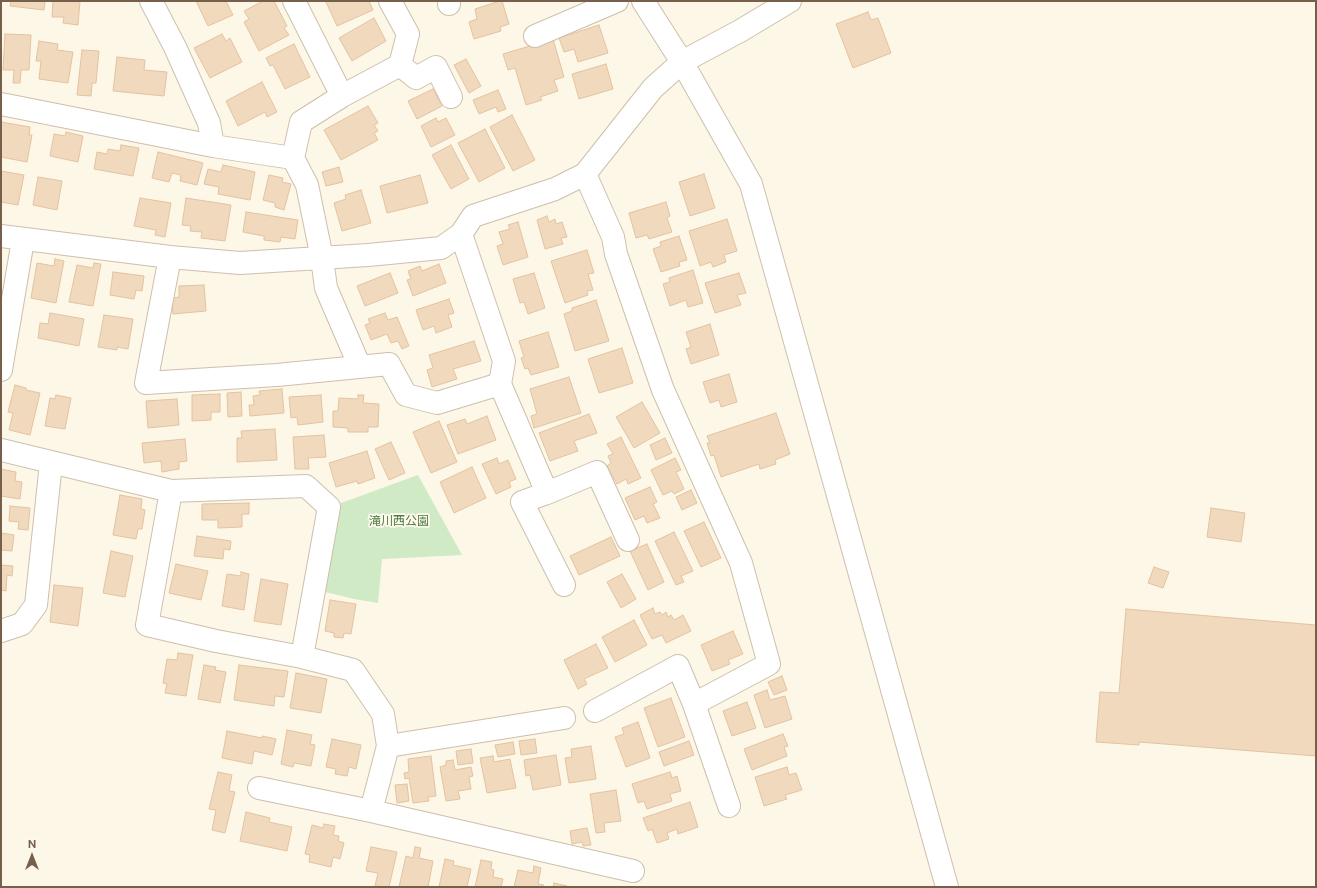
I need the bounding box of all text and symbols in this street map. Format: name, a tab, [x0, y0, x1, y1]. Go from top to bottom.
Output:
park label: 滝川西公園	[369, 514, 429, 528]
north arrow	[12, 836, 52, 876]
text: N	[28, 838, 36, 850]

